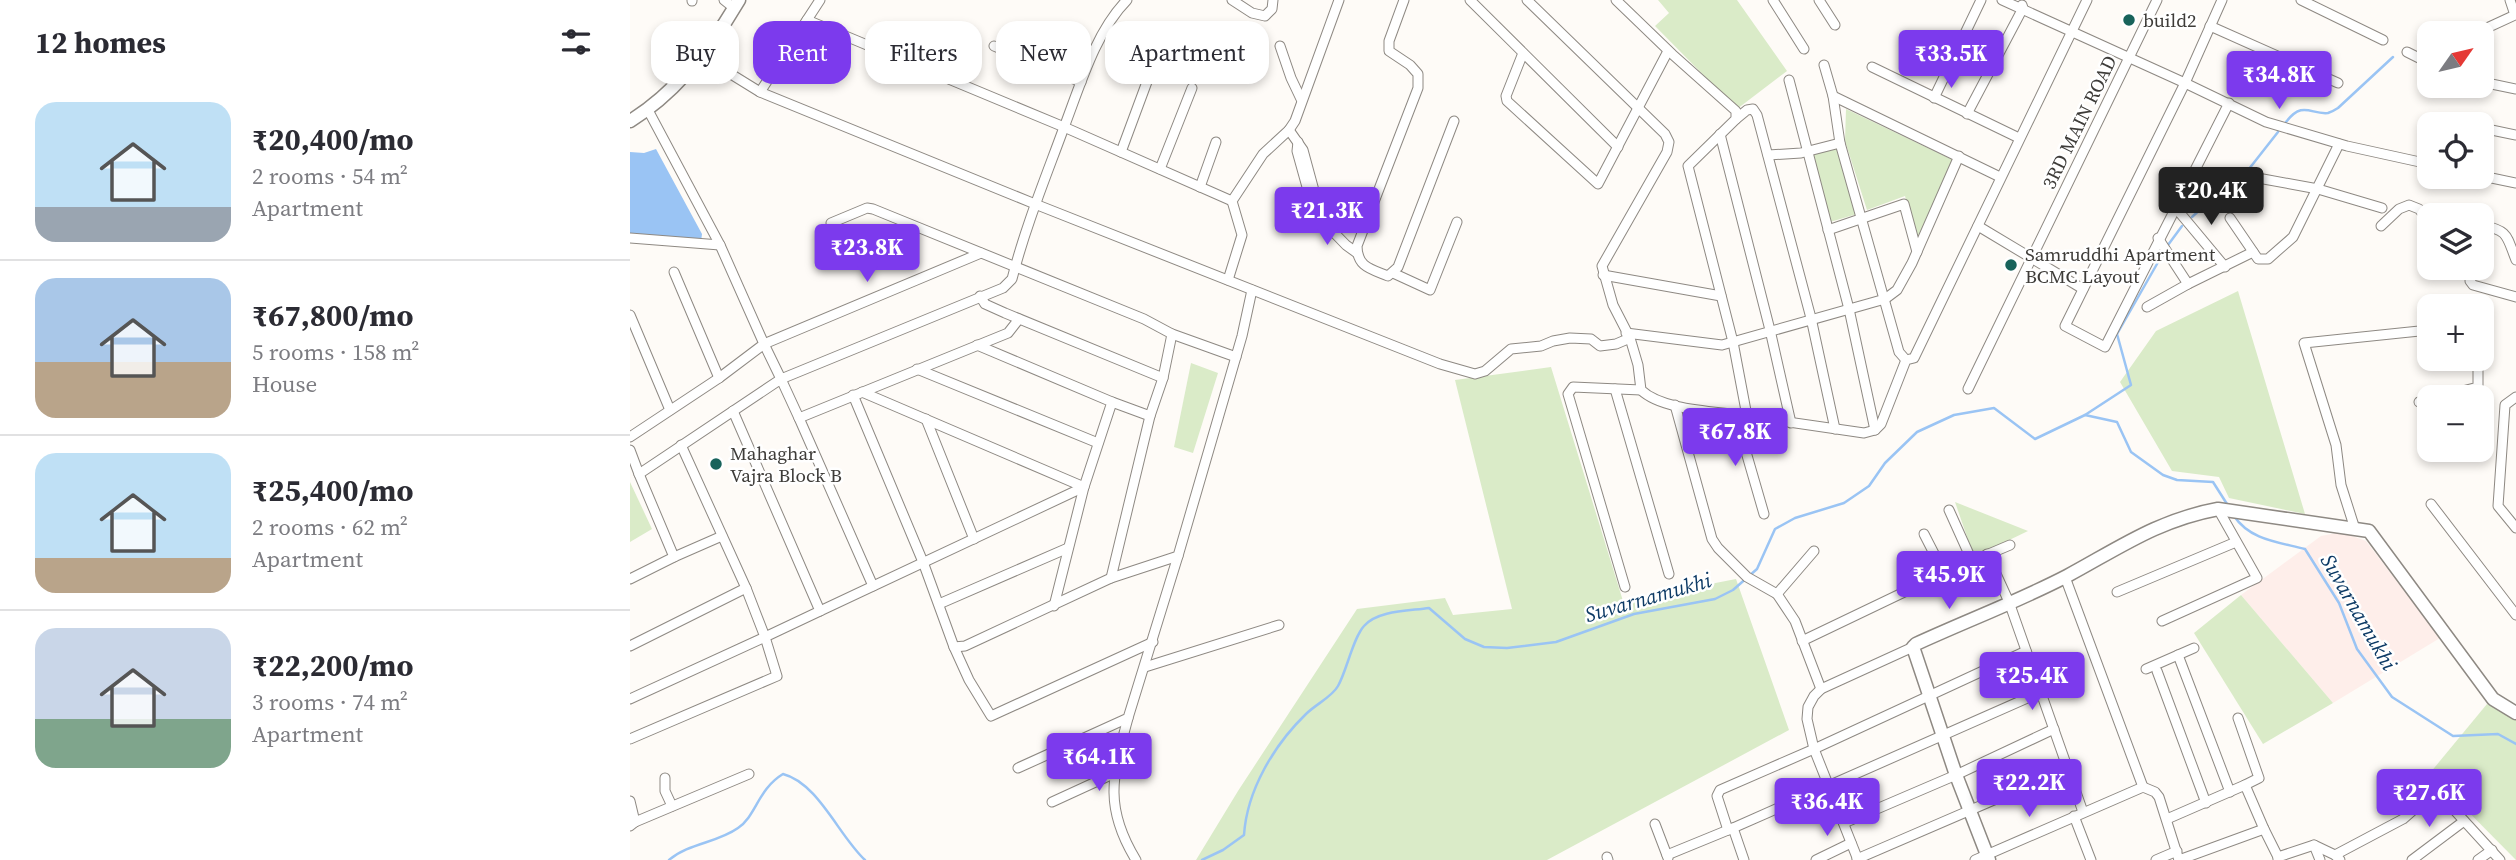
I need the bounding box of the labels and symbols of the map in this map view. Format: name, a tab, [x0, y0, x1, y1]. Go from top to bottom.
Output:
place label: build2	[2143, 7, 2196, 33]
marker: build2	[2121, 12, 2137, 28]
north arrow	[2417, 21, 2494, 98]
pin: ₹33.5K	[1894, 31, 2008, 90]
street label: 3RD MAIN ROAD	[2035, 51, 2123, 193]
pin: ₹34.8K	[2222, 52, 2336, 111]
pin: ₹20.4K	[2154, 168, 2268, 227]
pin: ₹21.3K	[1270, 188, 1384, 247]
pin: ₹23.8K	[810, 224, 924, 284]
place label: Samruddhi Apartment BCMC Layout	[2025, 241, 2216, 289]
marker: Samruddhi Apartment BCMC Layout	[2003, 257, 2019, 273]
pin: ₹67.8K	[1678, 408, 1792, 468]
place label: Mahaghar Vajra Block B	[730, 440, 842, 488]
marker: Mahaghar Vajra Block B	[708, 456, 724, 472]
water label: Suvarnamukhi	[2314, 548, 2404, 676]
pin: ₹45.9K	[1892, 552, 2006, 611]
water label: Suvarnamukhi	[1581, 565, 1715, 629]
pin: ₹25.4K	[1975, 652, 2089, 712]
pin: ₹64.1K	[1042, 734, 1156, 793]
pin: ₹22.2K	[1972, 760, 2086, 819]
pin: ₹27.6K	[2372, 770, 2486, 829]
pin: ₹36.4K	[1770, 778, 1884, 838]

